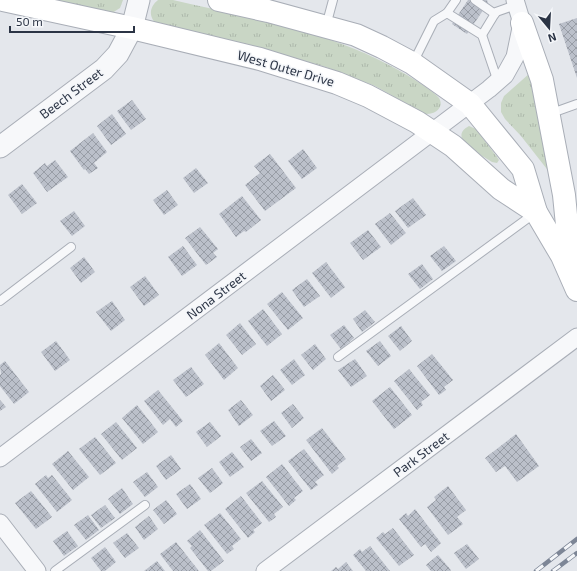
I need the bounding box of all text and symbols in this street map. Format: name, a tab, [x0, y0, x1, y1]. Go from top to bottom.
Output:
scale bar	[10, 8, 134, 34]
north arrow	[529, 8, 569, 48]
text: 50 m	[16, 14, 43, 28]
text: N	[546, 31, 558, 45]
street label: West Outer Drive	[236, 46, 336, 90]
street label: Beech Street	[36, 64, 106, 122]
street label: Nona Street	[183, 267, 249, 323]
street label: Park Street	[390, 428, 452, 480]

